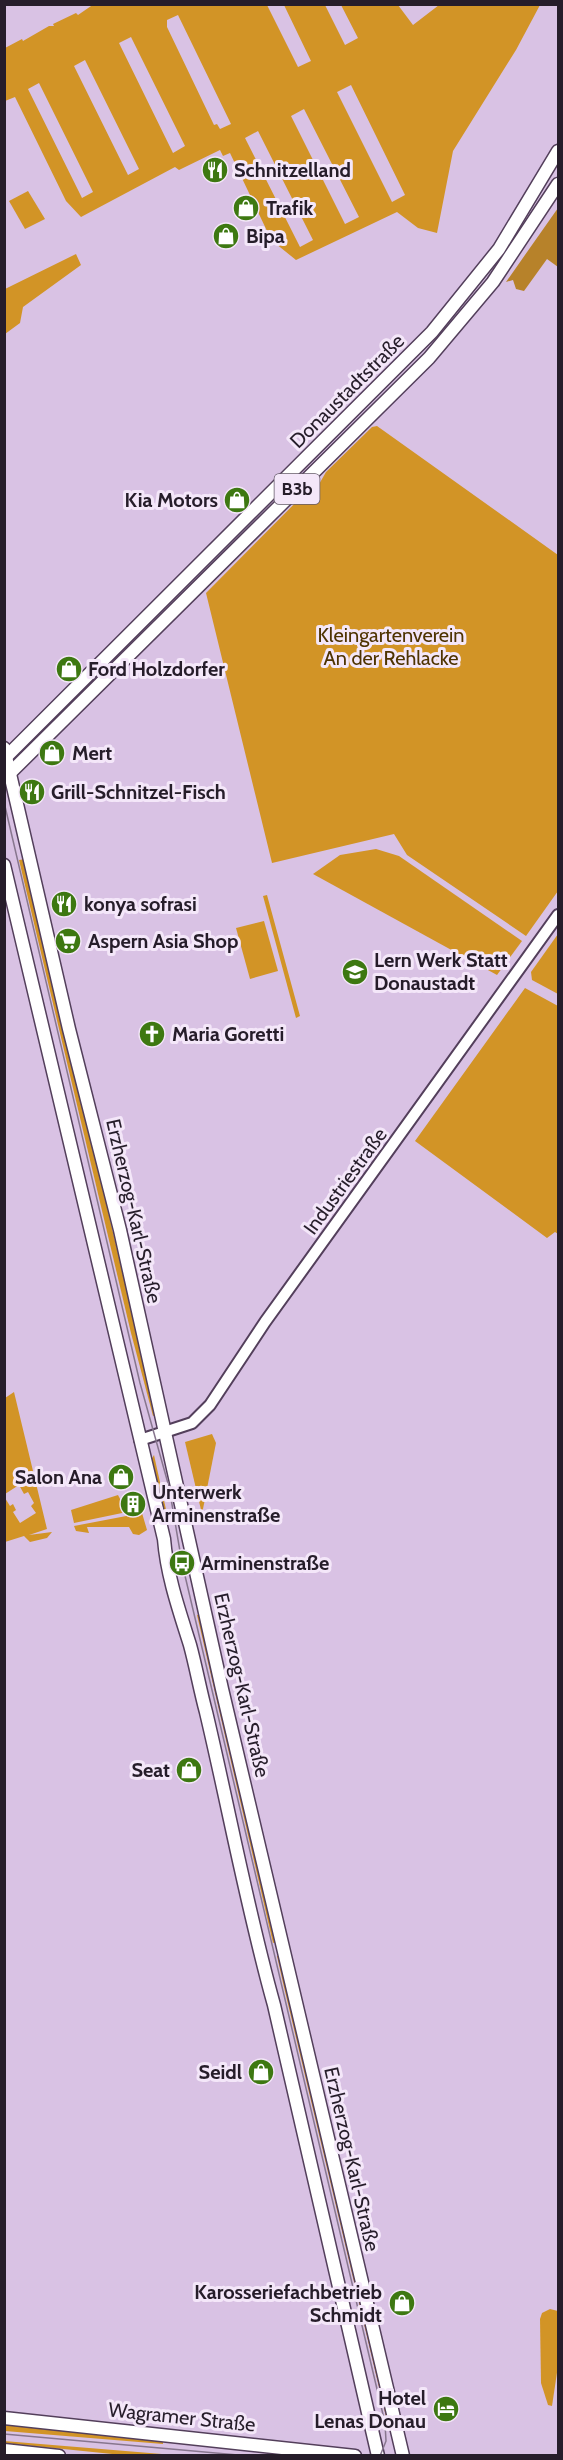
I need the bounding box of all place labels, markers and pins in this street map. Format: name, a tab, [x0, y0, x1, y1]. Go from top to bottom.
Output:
restaurant icon: Schnitzelland	[200, 155, 230, 185]
place label: Schnitzelland	[234, 158, 351, 182]
shop icon: Trafik	[231, 193, 261, 223]
place label: Trafik	[266, 196, 314, 220]
shop icon: Bipa	[211, 221, 241, 251]
place label: Bipa	[246, 224, 285, 248]
shop icon: Kia Motors	[222, 485, 252, 515]
place label: Kia Motors	[125, 488, 218, 512]
shop icon: Ford Holzdorfer	[54, 654, 84, 684]
place label: Ford Holzdorfer	[88, 657, 225, 681]
shop icon: Mert	[37, 738, 67, 768]
place label: Mert	[72, 741, 112, 765]
restaurant icon: Grill-Schnitzel-Fisch	[17, 777, 47, 807]
place label: Grill-Schnitzel-Fisch	[51, 780, 226, 804]
restaurant icon: konya sofrasi	[49, 889, 79, 919]
place label: konya sofrasi	[84, 892, 197, 916]
supermarket icon: Aspern Asia Shop	[53, 926, 83, 956]
place label: Aspern Asia Shop	[88, 929, 238, 953]
place label: Lern Werk Statt Donaustadt	[374, 948, 508, 995]
school or university icon: Lern Werk Statt Donaustadt	[340, 957, 370, 987]
church icon: Maria Goretti	[137, 1019, 167, 1049]
place label: Maria Goretti	[172, 1022, 284, 1046]
shop icon: Salon Ana	[106, 1462, 136, 1492]
place label: Salon Ana	[15, 1465, 102, 1489]
place label: Unterwerk Arminenstraße	[152, 1480, 280, 1527]
building icon: Unterwerk Arminenstraße	[118, 1489, 148, 1519]
bus stop icon: Arminenstraße	[167, 1548, 197, 1578]
place label: Arminenstraße	[201, 1551, 329, 1575]
shop icon: Seat	[174, 1755, 204, 1785]
place label: Seat	[131, 1758, 170, 1782]
shop icon: Seidl	[246, 2057, 276, 2087]
place label: Seidl	[199, 2060, 242, 2084]
place label: Karosseriefachbetrieb Schmidt	[194, 2280, 382, 2327]
shop icon: Karosseriefachbetrieb Schmidt	[387, 2288, 417, 2318]
place label: Hotel Lenas Donau	[314, 2386, 426, 2433]
hotel icon: Hotel Lenas Donau	[431, 2394, 461, 2424]

